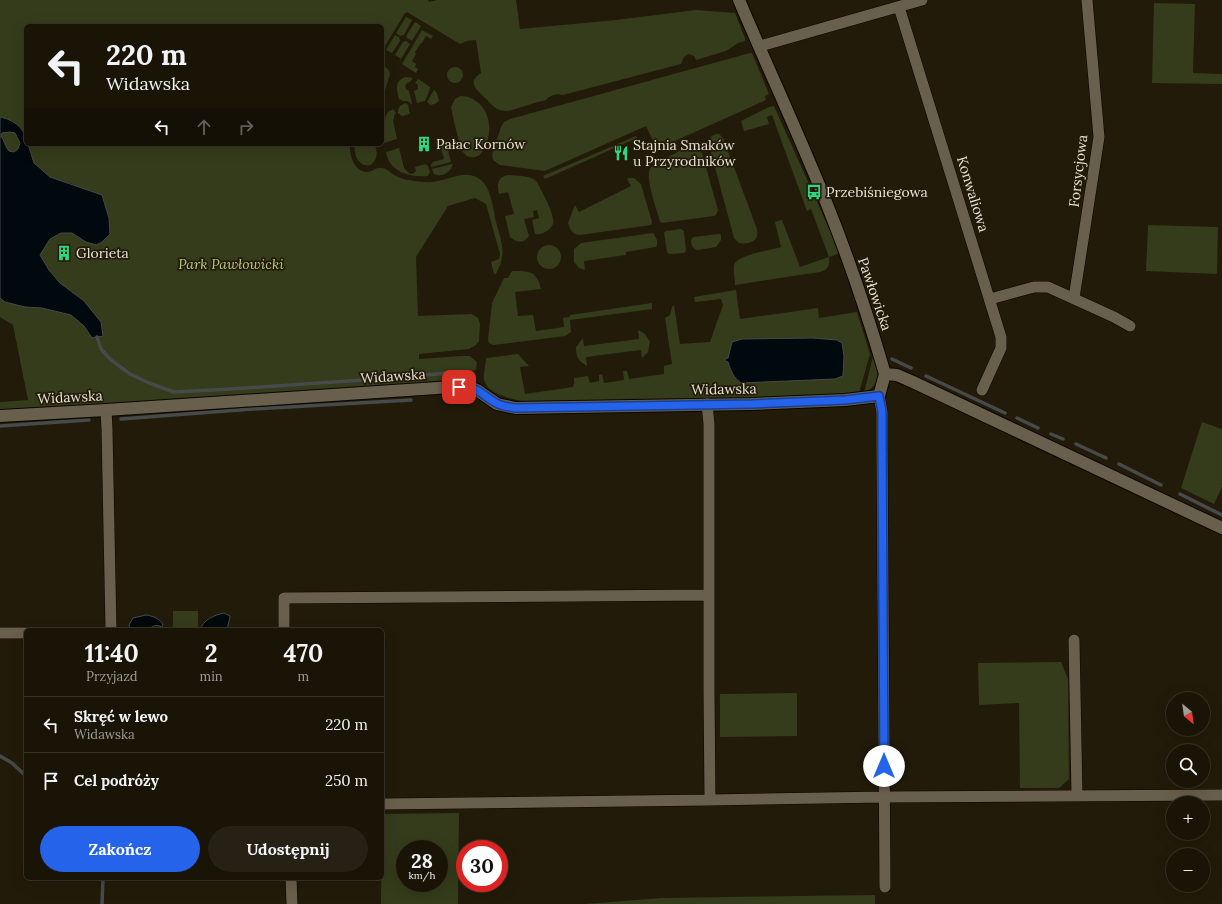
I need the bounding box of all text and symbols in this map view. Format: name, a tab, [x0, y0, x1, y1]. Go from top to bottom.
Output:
text: 220 m	[106, 37, 187, 73]
icon: left	[40, 40, 92, 92]
text: Widawska	[106, 72, 190, 95]
icon: left	[151, 116, 173, 138]
icon: ahead	[193, 116, 215, 138]
icon: right	[235, 116, 257, 138]
street label: Forsycjowa	[1065, 134, 1091, 208]
building icon: Pałac Kornów	[415, 135, 433, 153]
place label: Pałac Kornów	[436, 135, 526, 153]
place label: Stajnia Smaków u Przyrodników	[633, 136, 737, 170]
restaurant icon: Stajnia Smaków u Przyrodników	[612, 144, 630, 162]
street label: Konwaliowa	[953, 154, 993, 234]
bus stop icon: Przebiśniegowa	[805, 183, 823, 201]
place label: Przebiśniegowa	[826, 183, 928, 201]
building icon: Glorieta	[55, 244, 73, 262]
place label: Glorieta	[76, 244, 129, 262]
park label: Park Pawłowicki	[178, 255, 284, 273]
street label: Pawłowicka	[854, 255, 896, 333]
street label: Widawska	[360, 365, 426, 387]
pin	[442, 370, 476, 404]
icon: arrive	[448, 376, 470, 398]
street label: Widawska	[691, 379, 757, 399]
street label: Widawska	[37, 386, 103, 408]
text: 11:40	[85, 638, 139, 669]
text: 2	[205, 638, 218, 669]
text: 470	[284, 638, 323, 669]
text: Przyjazd	[86, 668, 137, 685]
text: min	[200, 668, 223, 685]
text: m	[298, 668, 309, 685]
north arrow	[1166, 692, 1210, 736]
map controls	[1166, 692, 1210, 892]
text: Skręć w lewo	[74, 707, 168, 726]
icon: left	[40, 714, 62, 736]
text: 220 m	[325, 715, 368, 734]
text: Widawska	[74, 726, 135, 743]
button: search	[1166, 744, 1210, 788]
position arrow	[863, 745, 905, 787]
icon: arrive	[40, 770, 62, 792]
text: Cel podróży	[74, 771, 159, 790]
text: 250 m	[325, 771, 368, 790]
button: +	[1166, 796, 1210, 840]
button: Zakończ	[40, 826, 200, 872]
button: Udostępnij	[208, 826, 368, 872]
speed limit sign: 30	[456, 840, 508, 892]
text: 28	[411, 848, 433, 873]
button: −	[1166, 848, 1210, 892]
text: km/h	[408, 869, 436, 882]

